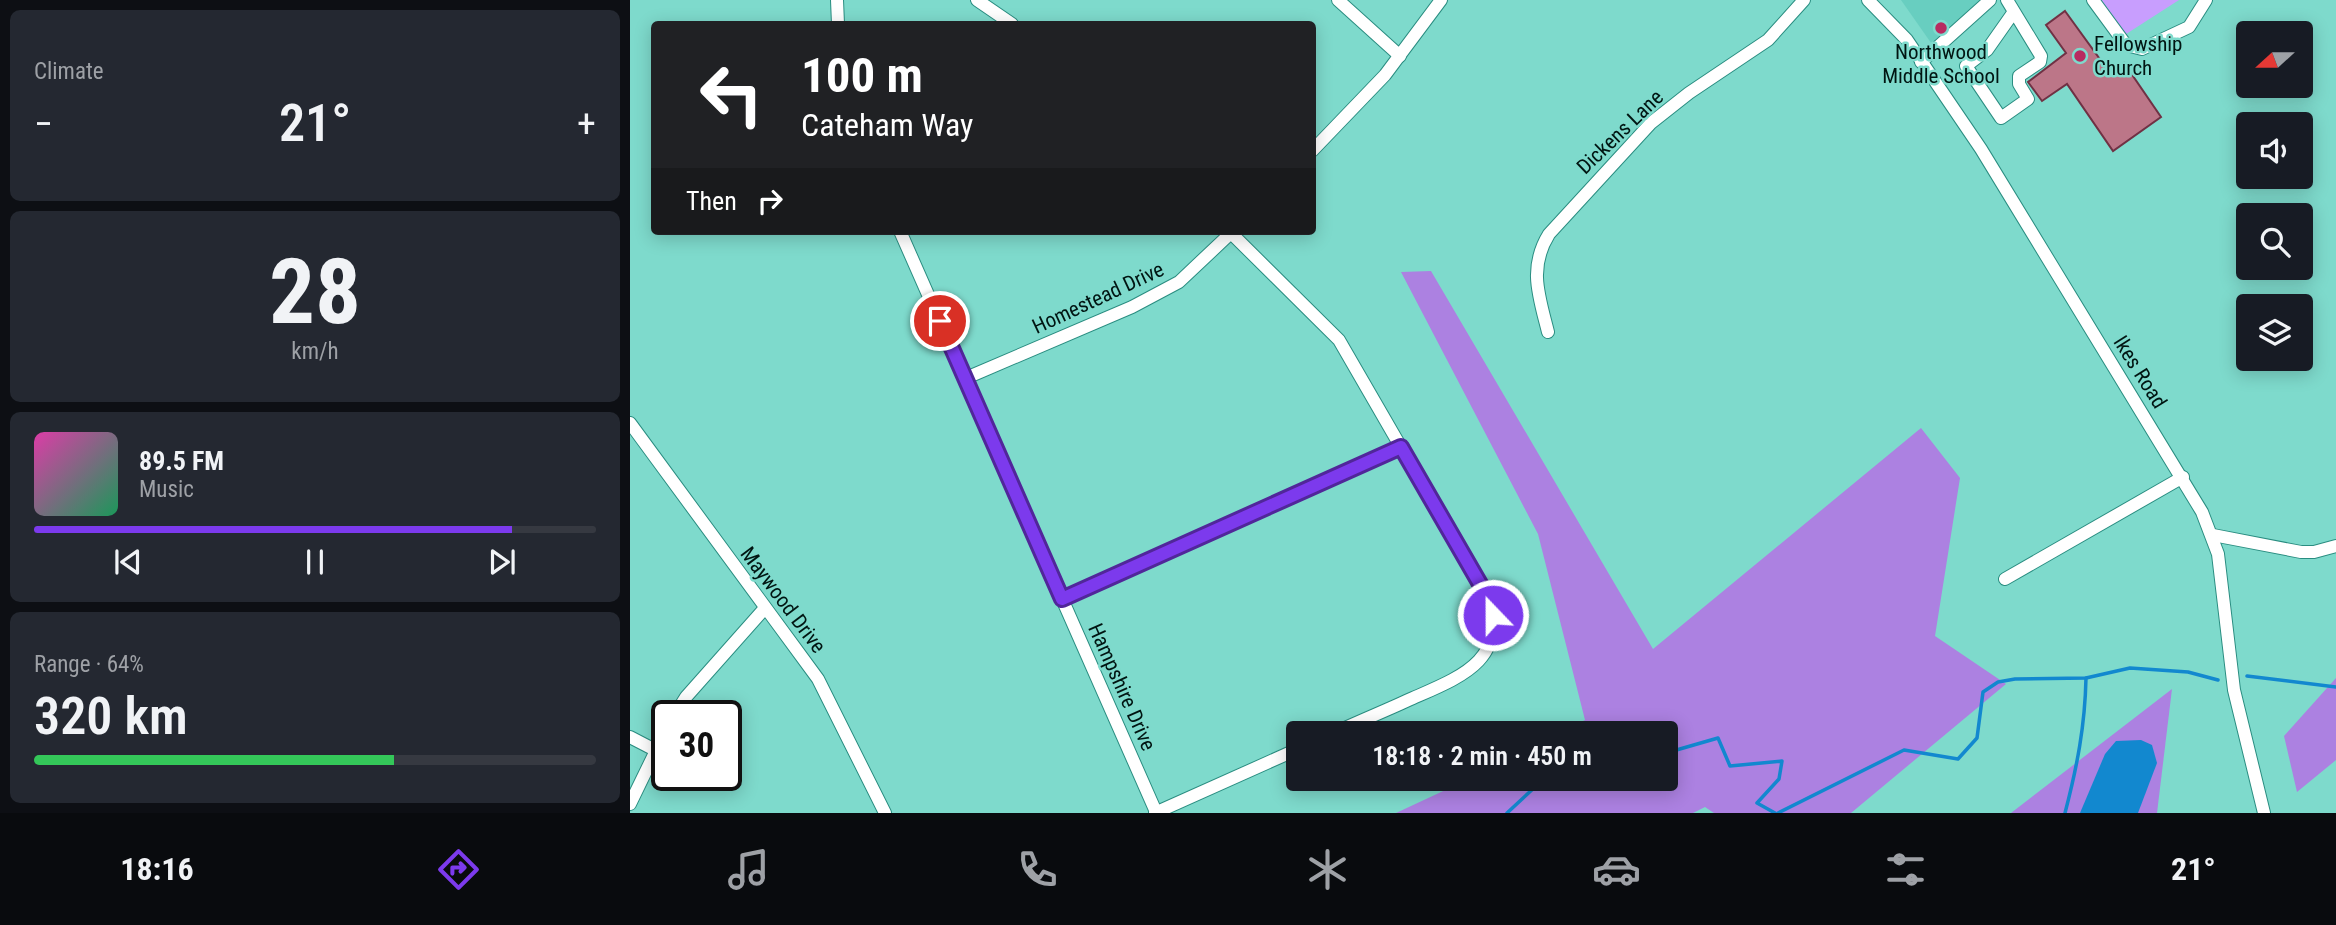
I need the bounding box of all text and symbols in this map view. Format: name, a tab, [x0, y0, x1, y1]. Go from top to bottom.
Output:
marker: Northwood Middle School	[1933, 20, 1949, 36]
north arrow	[2236, 21, 2314, 98]
map controls	[2236, 21, 2313, 371]
place label: Fellowship Church	[2094, 32, 2182, 80]
place label: Northwood Middle School	[1882, 40, 2000, 88]
text: 100 m	[801, 47, 923, 104]
marker: Fellowship Church	[2072, 48, 2088, 64]
icon: left	[686, 49, 777, 140]
text: Climate	[34, 58, 104, 85]
street label: Dickens Lane	[1572, 85, 1668, 179]
text: 21°	[279, 93, 351, 154]
text: −	[34, 102, 53, 146]
text: +	[577, 102, 596, 146]
text: Cateham Way	[801, 106, 973, 144]
button: sound	[2236, 112, 2313, 189]
icon: right	[751, 182, 789, 220]
text: Then	[686, 186, 737, 216]
button: search	[2236, 203, 2313, 280]
text: 28	[269, 239, 361, 345]
street label: Homestead Drive	[1029, 257, 1168, 339]
pin	[910, 291, 970, 351]
button: layers	[2236, 294, 2313, 371]
icon: arrive	[921, 302, 959, 340]
street label: Ikes Road	[2108, 331, 2172, 413]
text: km/h	[291, 338, 339, 365]
text: 89.5 FM	[139, 446, 224, 476]
text: Music	[139, 476, 194, 503]
street label: Maywood Drive	[735, 542, 831, 658]
icon: previous	[109, 543, 147, 581]
icon: pause	[296, 543, 334, 581]
icon: next	[483, 543, 521, 581]
position arrow	[1456, 578, 1530, 652]
street label: Hampshire Drive	[1083, 620, 1161, 754]
text: Range · 64%	[34, 651, 144, 678]
text: 320 km	[34, 686, 188, 747]
speed limit sign: 30	[651, 700, 742, 791]
text: 18:18 · 2 min · 450 m	[1372, 741, 1592, 771]
icon: directions	[434, 845, 483, 894]
icon: music	[724, 845, 773, 894]
icon: phone	[1013, 845, 1062, 894]
icon: climate	[1303, 845, 1352, 894]
icon: car	[1592, 845, 1641, 894]
icon: filters	[1881, 845, 1930, 894]
text: 18:16	[120, 850, 194, 888]
text: 21°	[2171, 850, 2216, 888]

